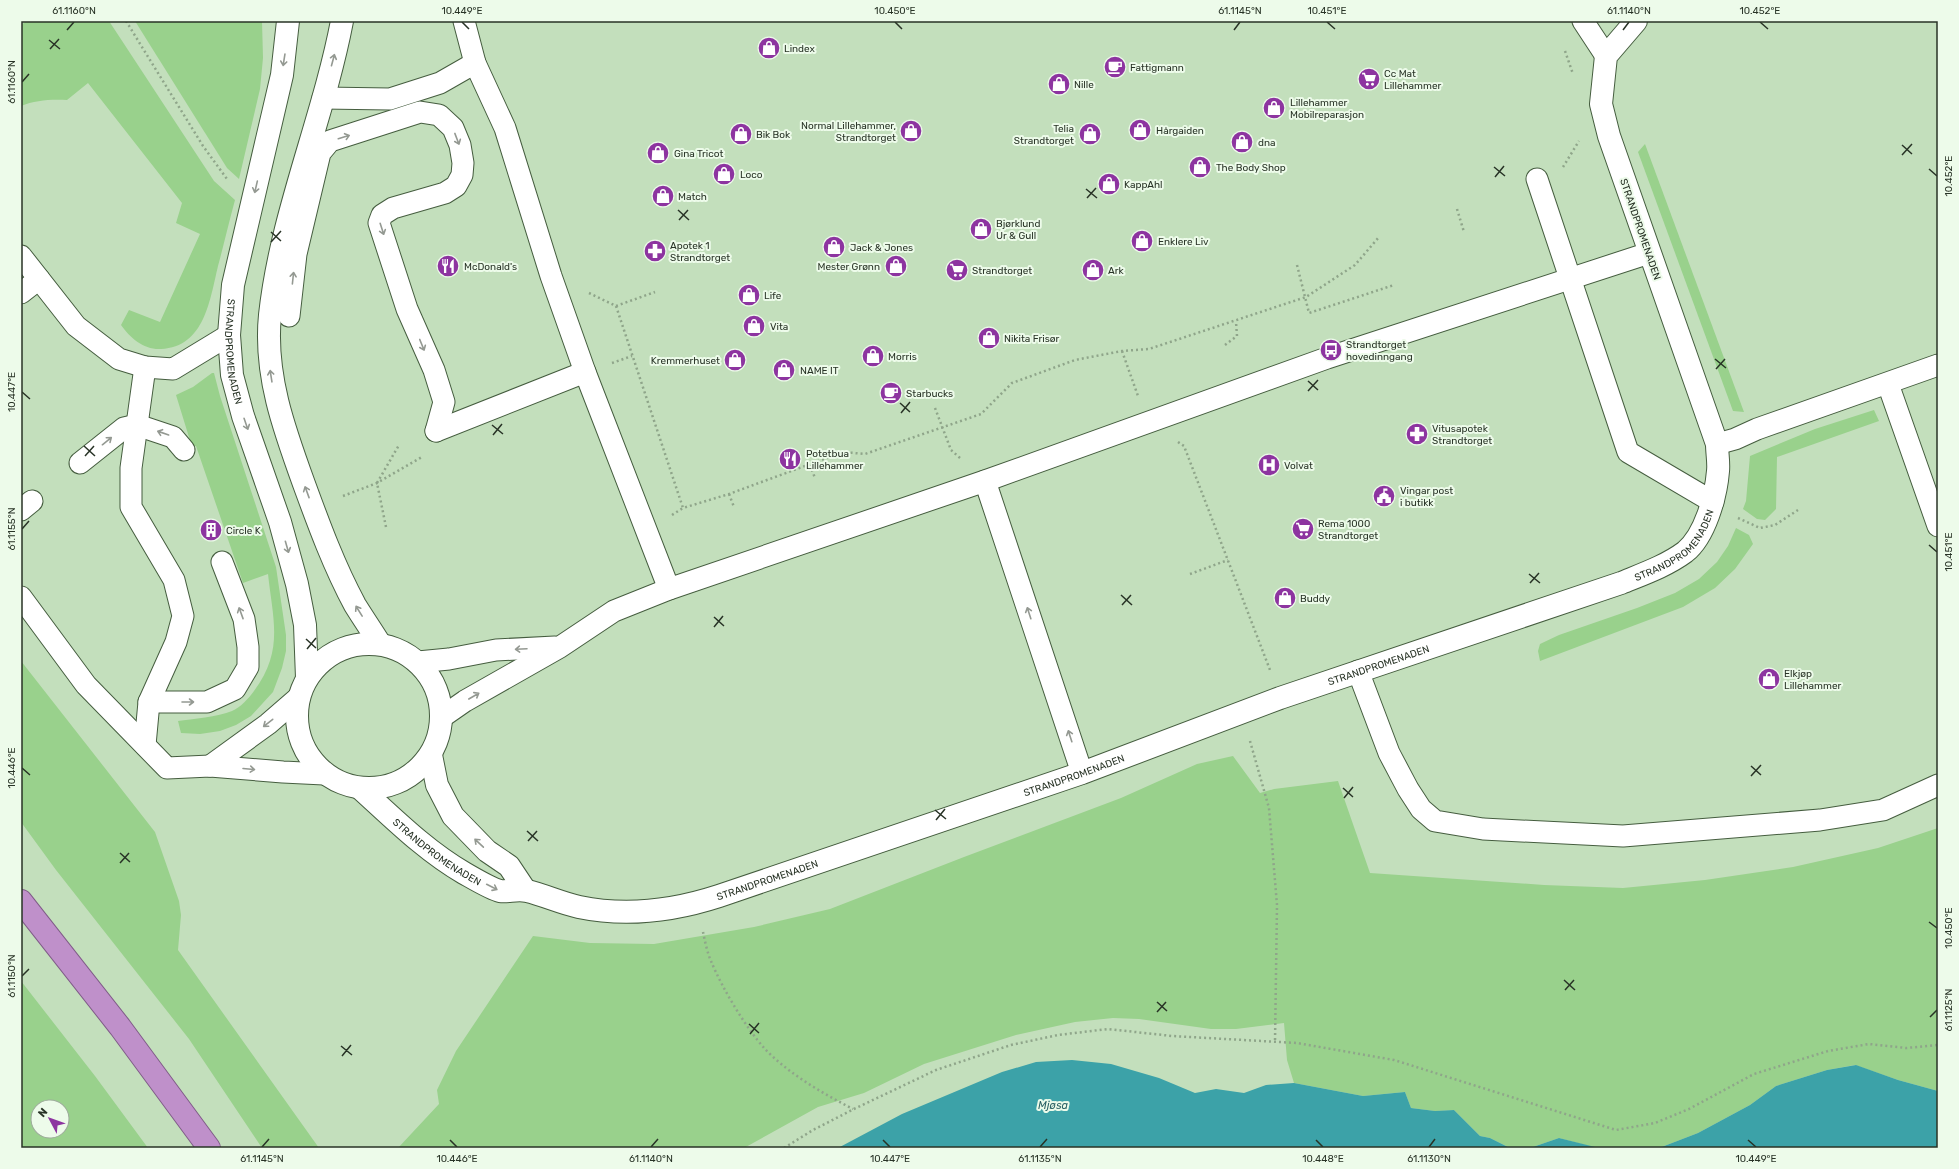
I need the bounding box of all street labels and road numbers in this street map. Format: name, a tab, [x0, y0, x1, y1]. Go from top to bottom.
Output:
street label: STRANDPROMENADEN	[1617, 177, 1663, 282]
street label: STRANDPROMENADEN	[222, 298, 245, 406]
street label: STRANDPROMENADEN	[1633, 508, 1717, 584]
street label: STRANDPROMENADEN	[1326, 643, 1431, 688]
street label: STRANDPROMENADEN	[1022, 752, 1126, 799]
street label: STRANDPROMENADEN	[390, 816, 483, 888]
street label: STRANDPROMENADEN	[715, 858, 820, 903]

